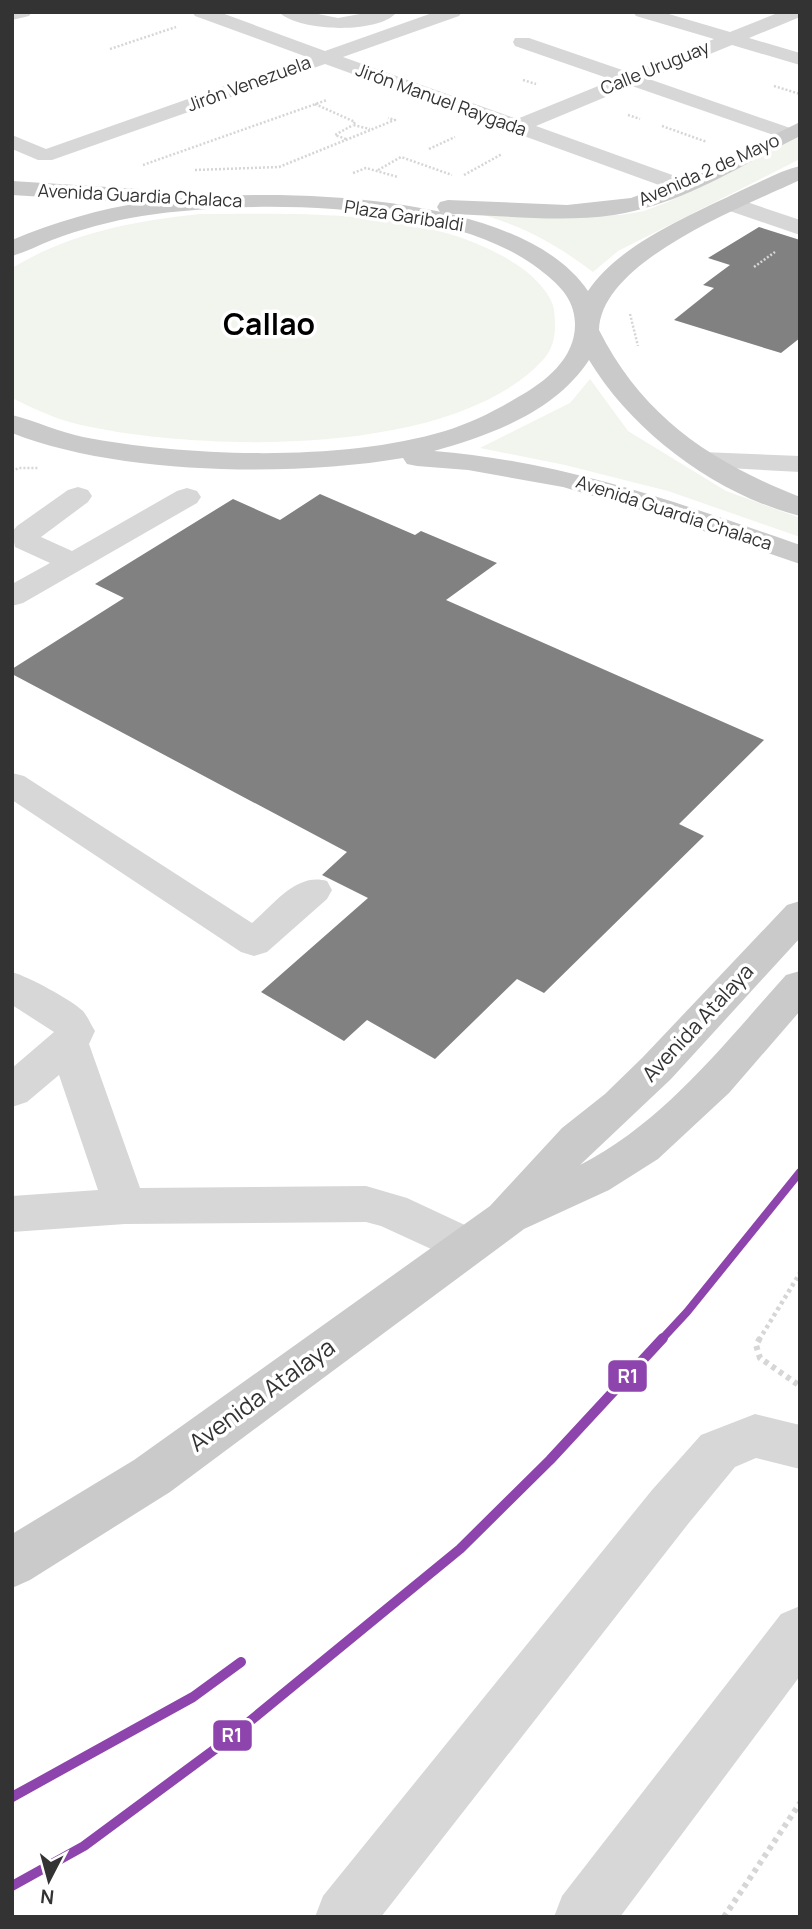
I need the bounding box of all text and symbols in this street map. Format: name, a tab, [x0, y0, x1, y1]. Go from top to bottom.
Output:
street label: Calle Uruguay	[597, 34, 713, 100]
street label: Jirón Venezuela	[184, 50, 314, 117]
street label: Jirón Manuel Raygada	[353, 57, 530, 141]
street label: Avenida 2 de Mayo	[634, 127, 783, 211]
street label: Avenida Guardia Chalaca	[37, 178, 243, 212]
street label: Plaza Garibaldi	[343, 194, 466, 236]
district label: Callao	[223, 303, 315, 344]
street label: Avenida Guardia Chalaca	[573, 469, 775, 555]
street label: Avenida Atalaya	[635, 957, 759, 1087]
street label: Avenida Atalaya	[181, 1330, 341, 1458]
line badge: R1	[607, 1359, 648, 1393]
text: R1	[618, 1363, 638, 1389]
line badge: R1	[212, 1719, 253, 1752]
text: R1	[222, 1722, 242, 1748]
north arrow	[14, 1845, 84, 1915]
text: N	[39, 1883, 55, 1911]

